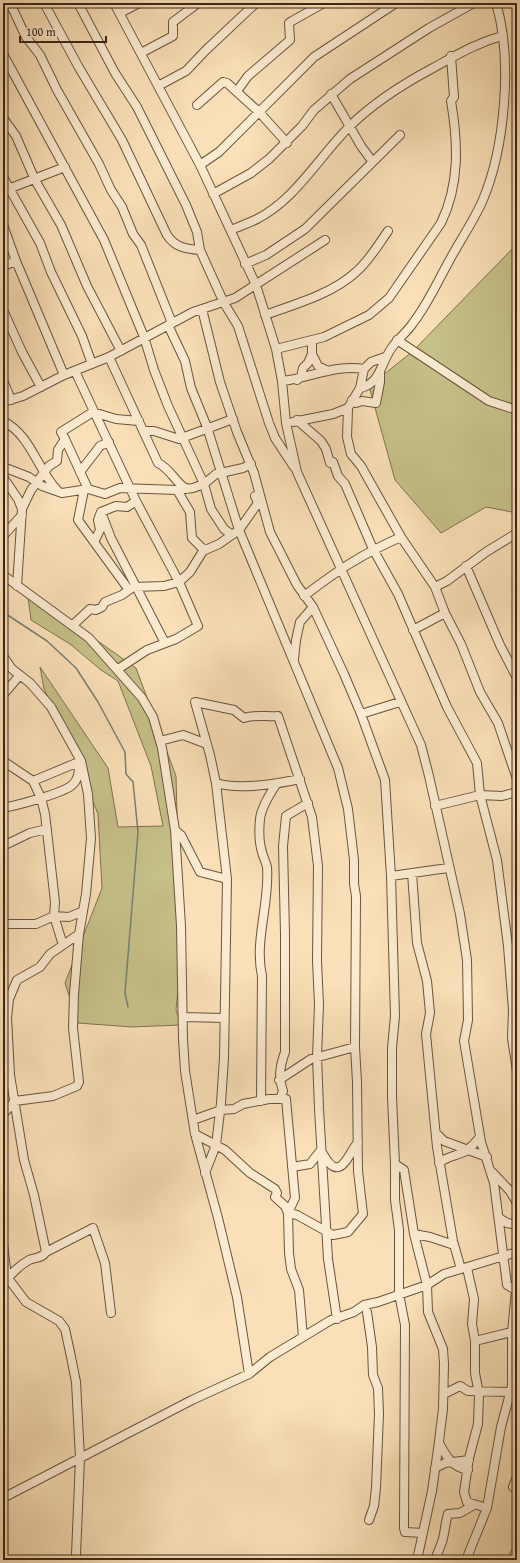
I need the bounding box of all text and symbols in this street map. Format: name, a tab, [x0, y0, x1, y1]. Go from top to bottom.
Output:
scale bar	[20, 18, 106, 44]
text: 100 m	[26, 23, 56, 40]

